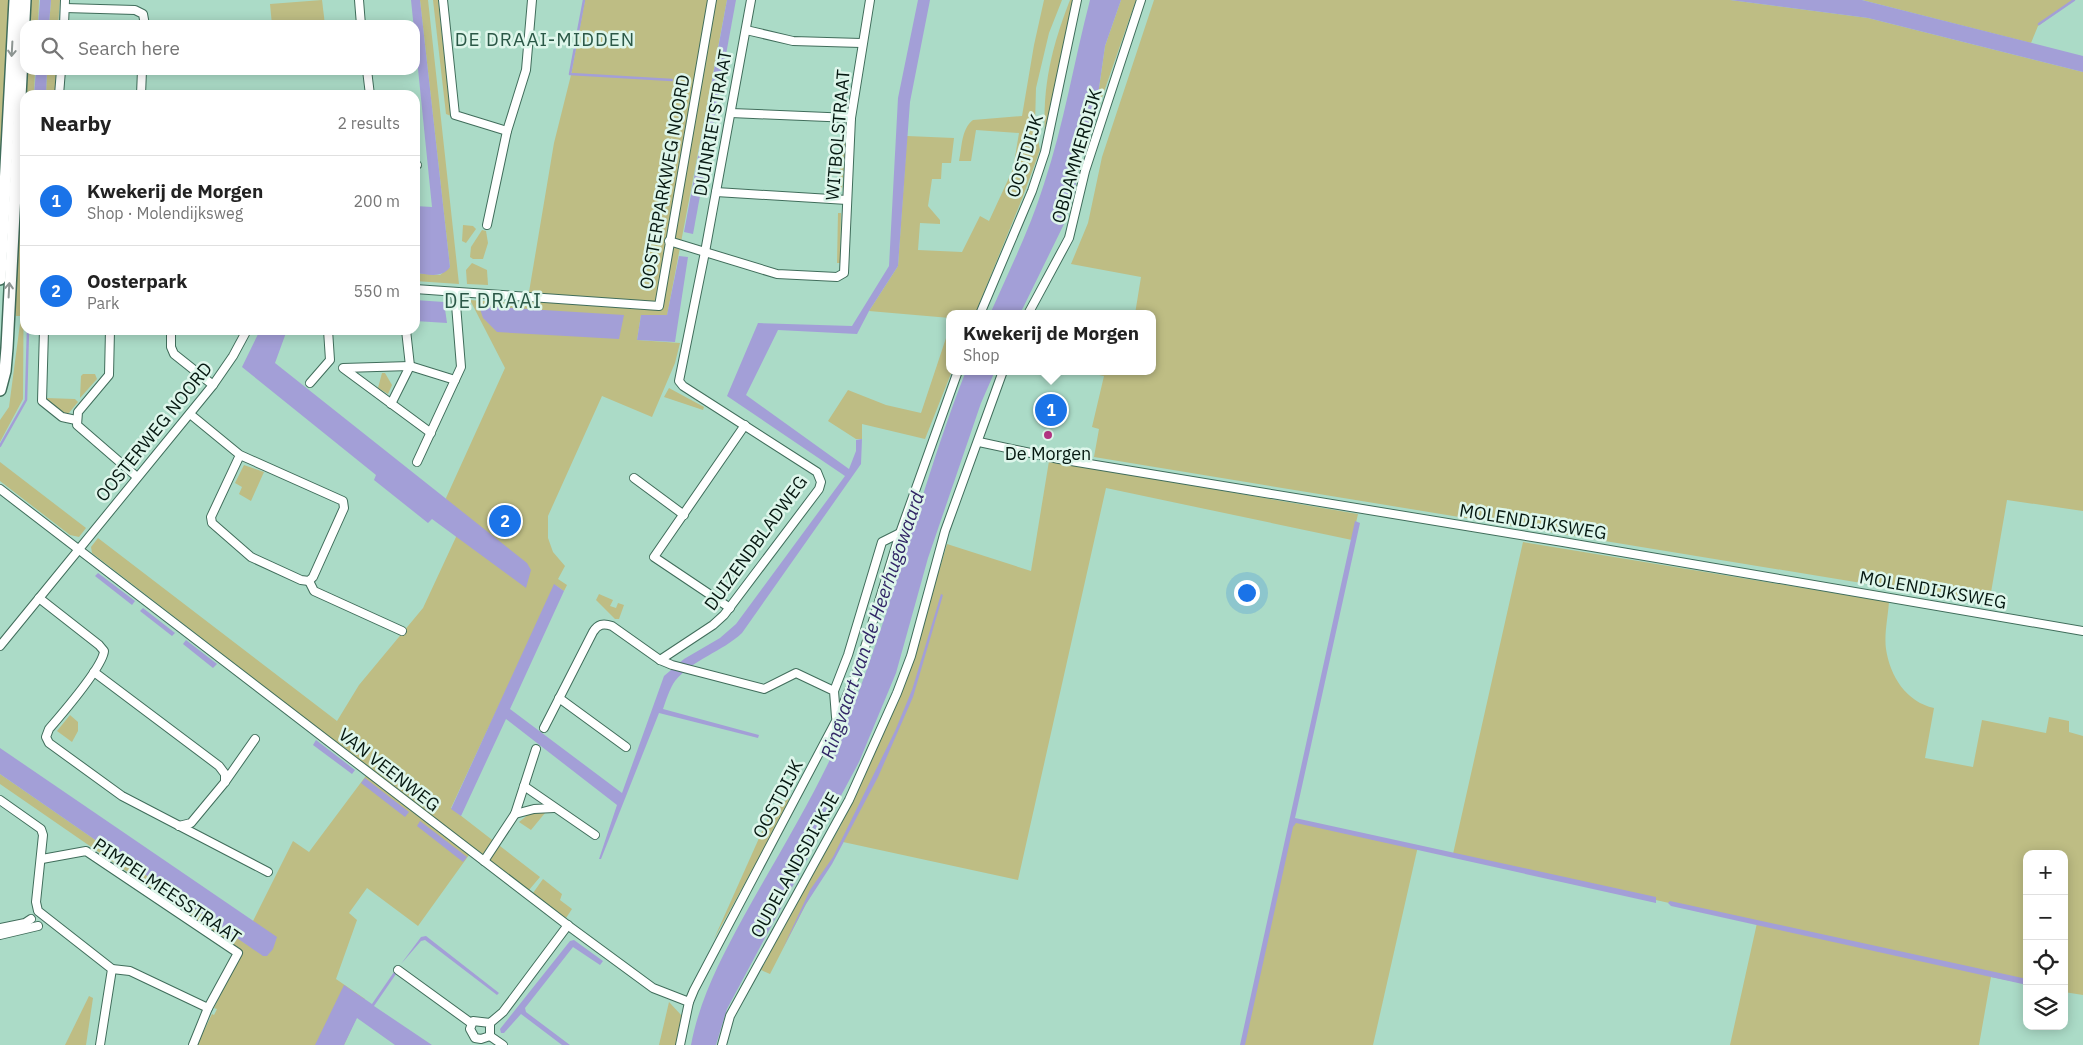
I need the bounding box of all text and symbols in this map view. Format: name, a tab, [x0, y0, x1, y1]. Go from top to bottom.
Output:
search box	[20, 20, 420, 75]
district label: DE DRAAI-MIDDEN	[455, 27, 635, 51]
icon: search	[38, 34, 66, 62]
text: Search here	[78, 36, 180, 60]
one-way arrow	[8, 40, 17, 56]
street label: DUINRIETSTRAAT	[688, 48, 737, 198]
street label: WITBOLSTRAAT	[820, 68, 855, 201]
street label: OOSTERPARKWEG NOORD	[634, 73, 695, 291]
street label: OBDAMMERDIJK	[1046, 85, 1107, 226]
text: Nearby	[40, 109, 111, 137]
street label: OOSTDIJK	[1001, 111, 1048, 200]
text: 2 results	[337, 113, 400, 133]
text: Kwekerij de Morgen	[87, 179, 263, 203]
text: 1	[51, 191, 61, 211]
text: 200 m	[353, 191, 400, 211]
text: Shop · Molendijksweg	[87, 203, 243, 223]
text: Oosterpark	[87, 269, 187, 293]
text: 2	[51, 281, 61, 301]
text: 550 m	[353, 281, 400, 301]
one-way arrow	[5, 282, 14, 298]
district label: DE DRAAI	[444, 287, 542, 314]
text: Park	[87, 293, 119, 313]
popup	[946, 310, 1156, 375]
text: Kwekerij de Morgen	[963, 321, 1139, 345]
text: Shop	[963, 345, 1000, 365]
street label: OOSTERWEG NOORD	[90, 357, 217, 506]
pin: 1	[1035, 391, 1067, 429]
marker: De Morgen	[1042, 429, 1054, 441]
place label: De Morgen	[1005, 442, 1091, 465]
street label: DUIZENDBLADWEG	[699, 471, 812, 615]
water label: Ringvaart van de Heerhugowaard	[815, 487, 929, 762]
street label: MOLENDIJKSWEG	[1458, 498, 1608, 545]
pin: 2	[489, 502, 521, 540]
street label: MOLENDIJKSWEG	[1858, 565, 2008, 614]
your location	[1234, 580, 1260, 606]
street label: VAN VEENWEG	[334, 723, 445, 816]
street label: OOSTDIJK	[747, 755, 808, 842]
street label: OUDELANDSDIJKJE	[745, 788, 844, 942]
street label: PIMPELMEESSTRAAT	[89, 833, 246, 949]
map controls	[2023, 850, 2068, 1030]
button: +	[2023, 850, 2068, 895]
button: −	[2023, 895, 2068, 940]
button: locate	[2023, 940, 2068, 985]
button: layers	[2023, 985, 2068, 1030]

